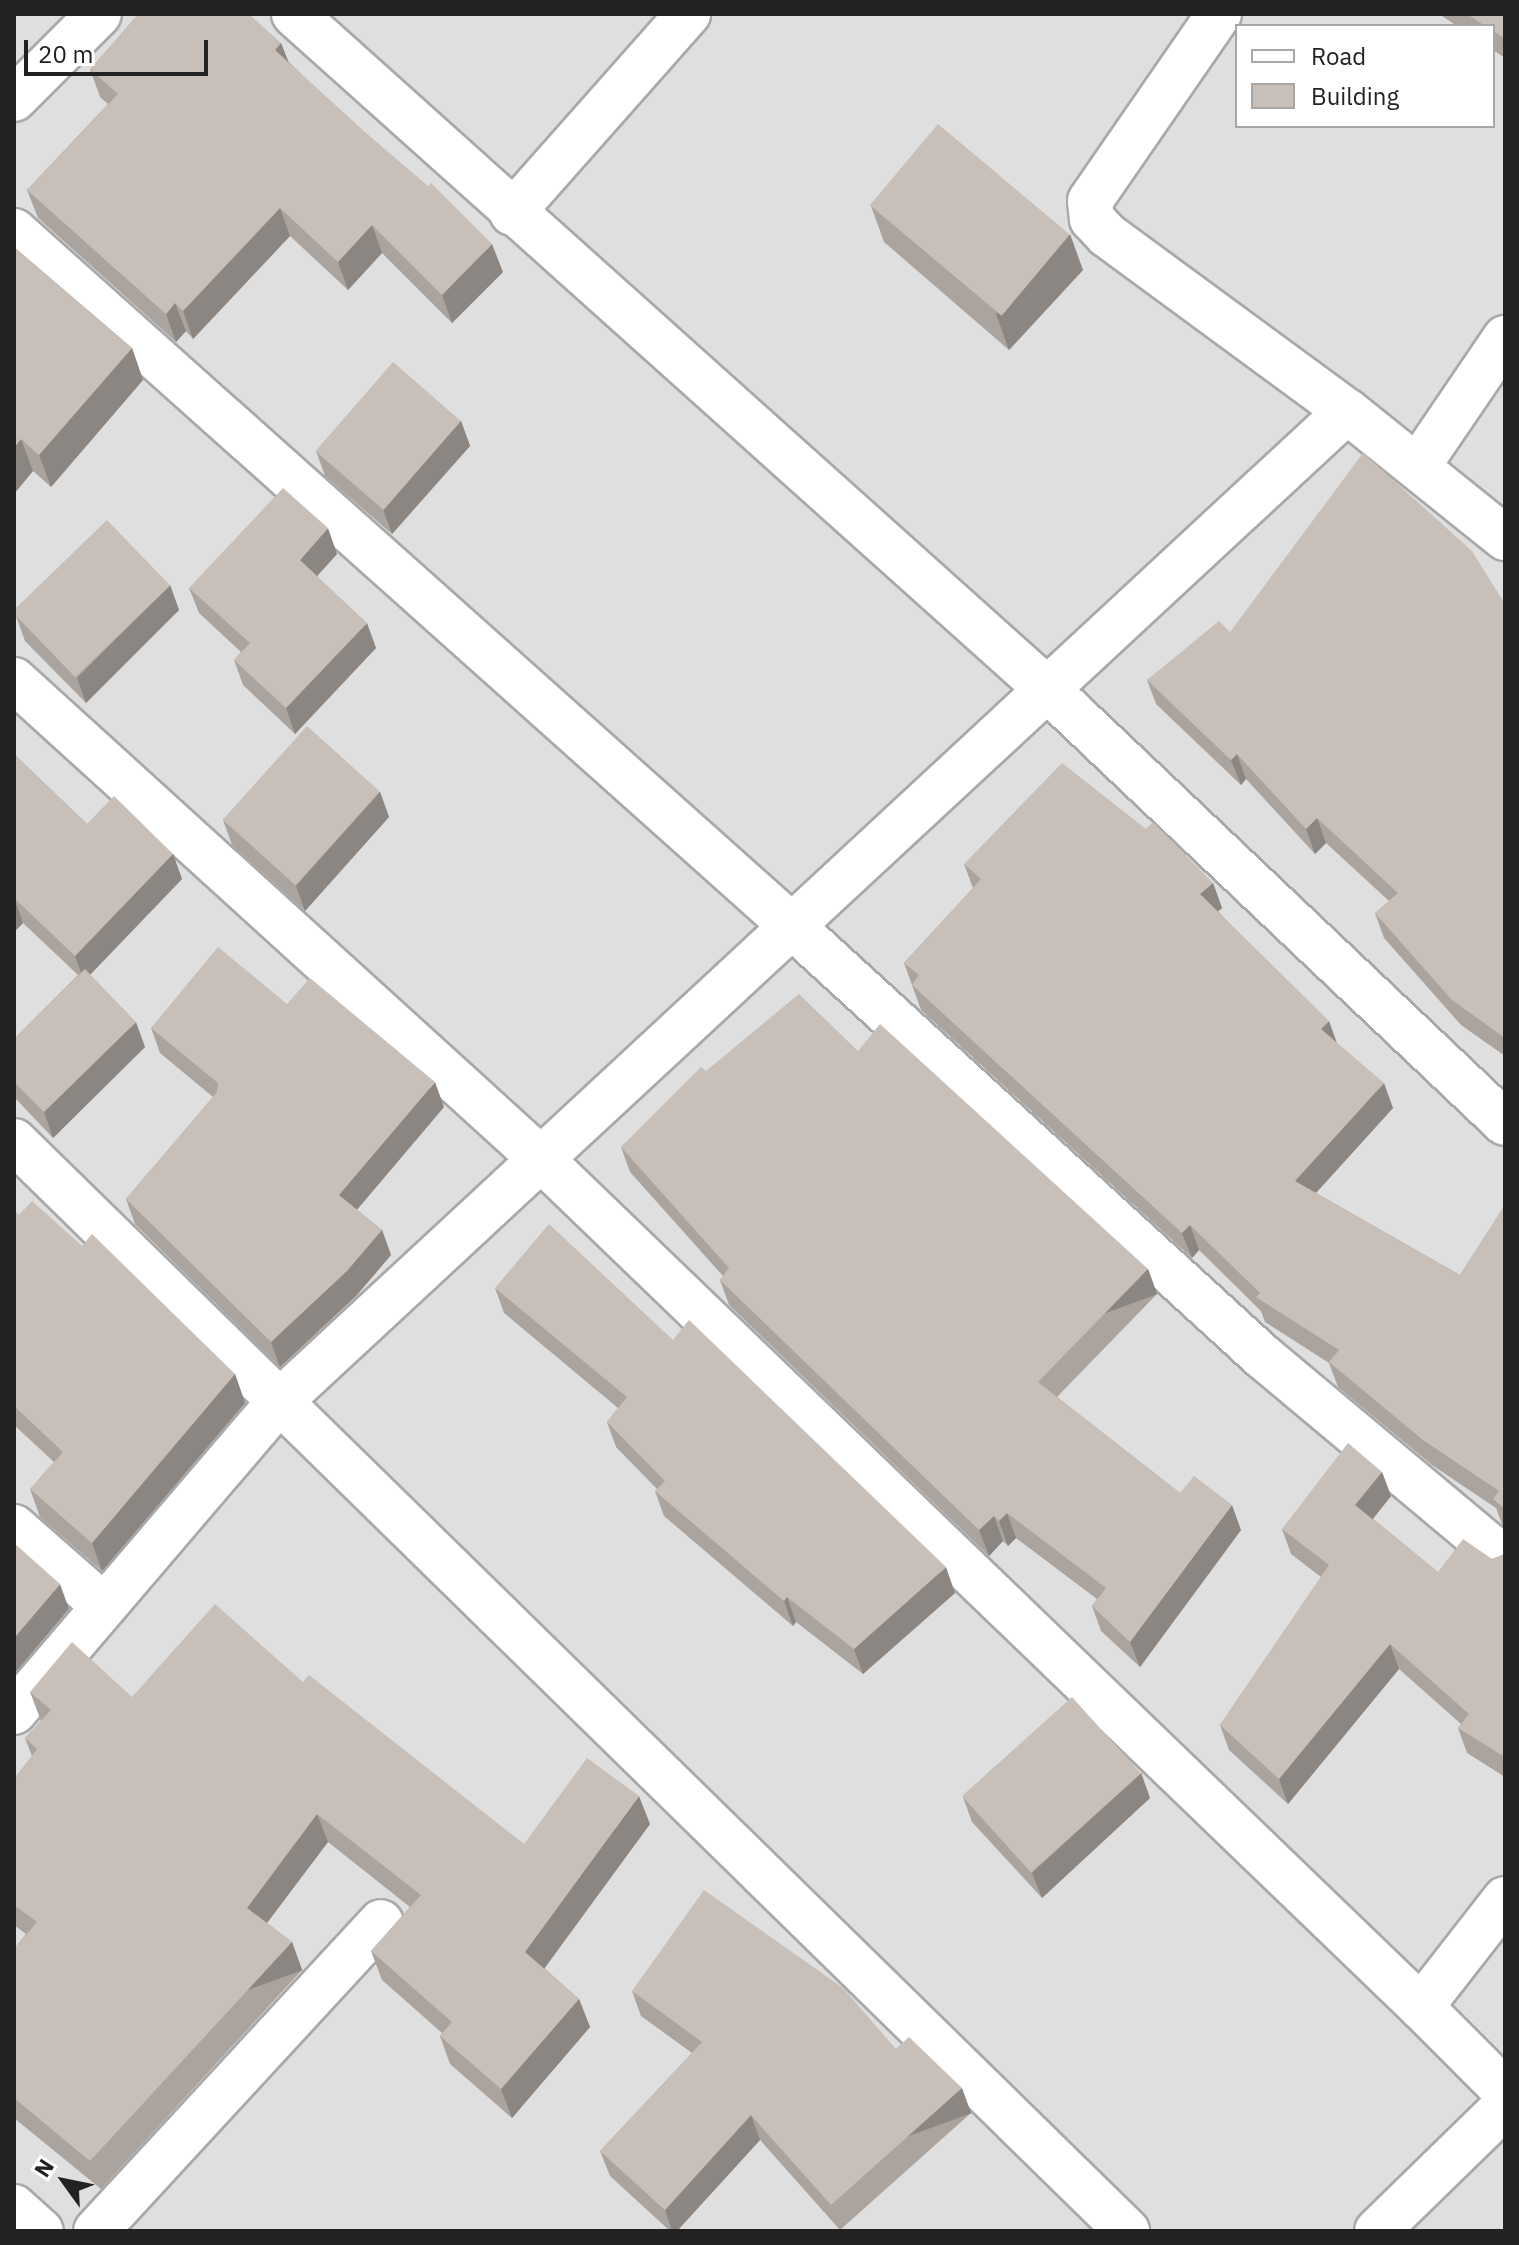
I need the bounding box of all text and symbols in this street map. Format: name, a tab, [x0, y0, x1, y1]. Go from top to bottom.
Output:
scale bar	[28, 24, 212, 74]
legend	[1235, 24, 1495, 128]
text: 20 m	[38, 38, 93, 70]
text: Road	[1311, 40, 1366, 72]
text: Building	[1311, 80, 1399, 112]
north arrow	[24, 2141, 104, 2221]
text: N	[27, 2153, 60, 2182]

